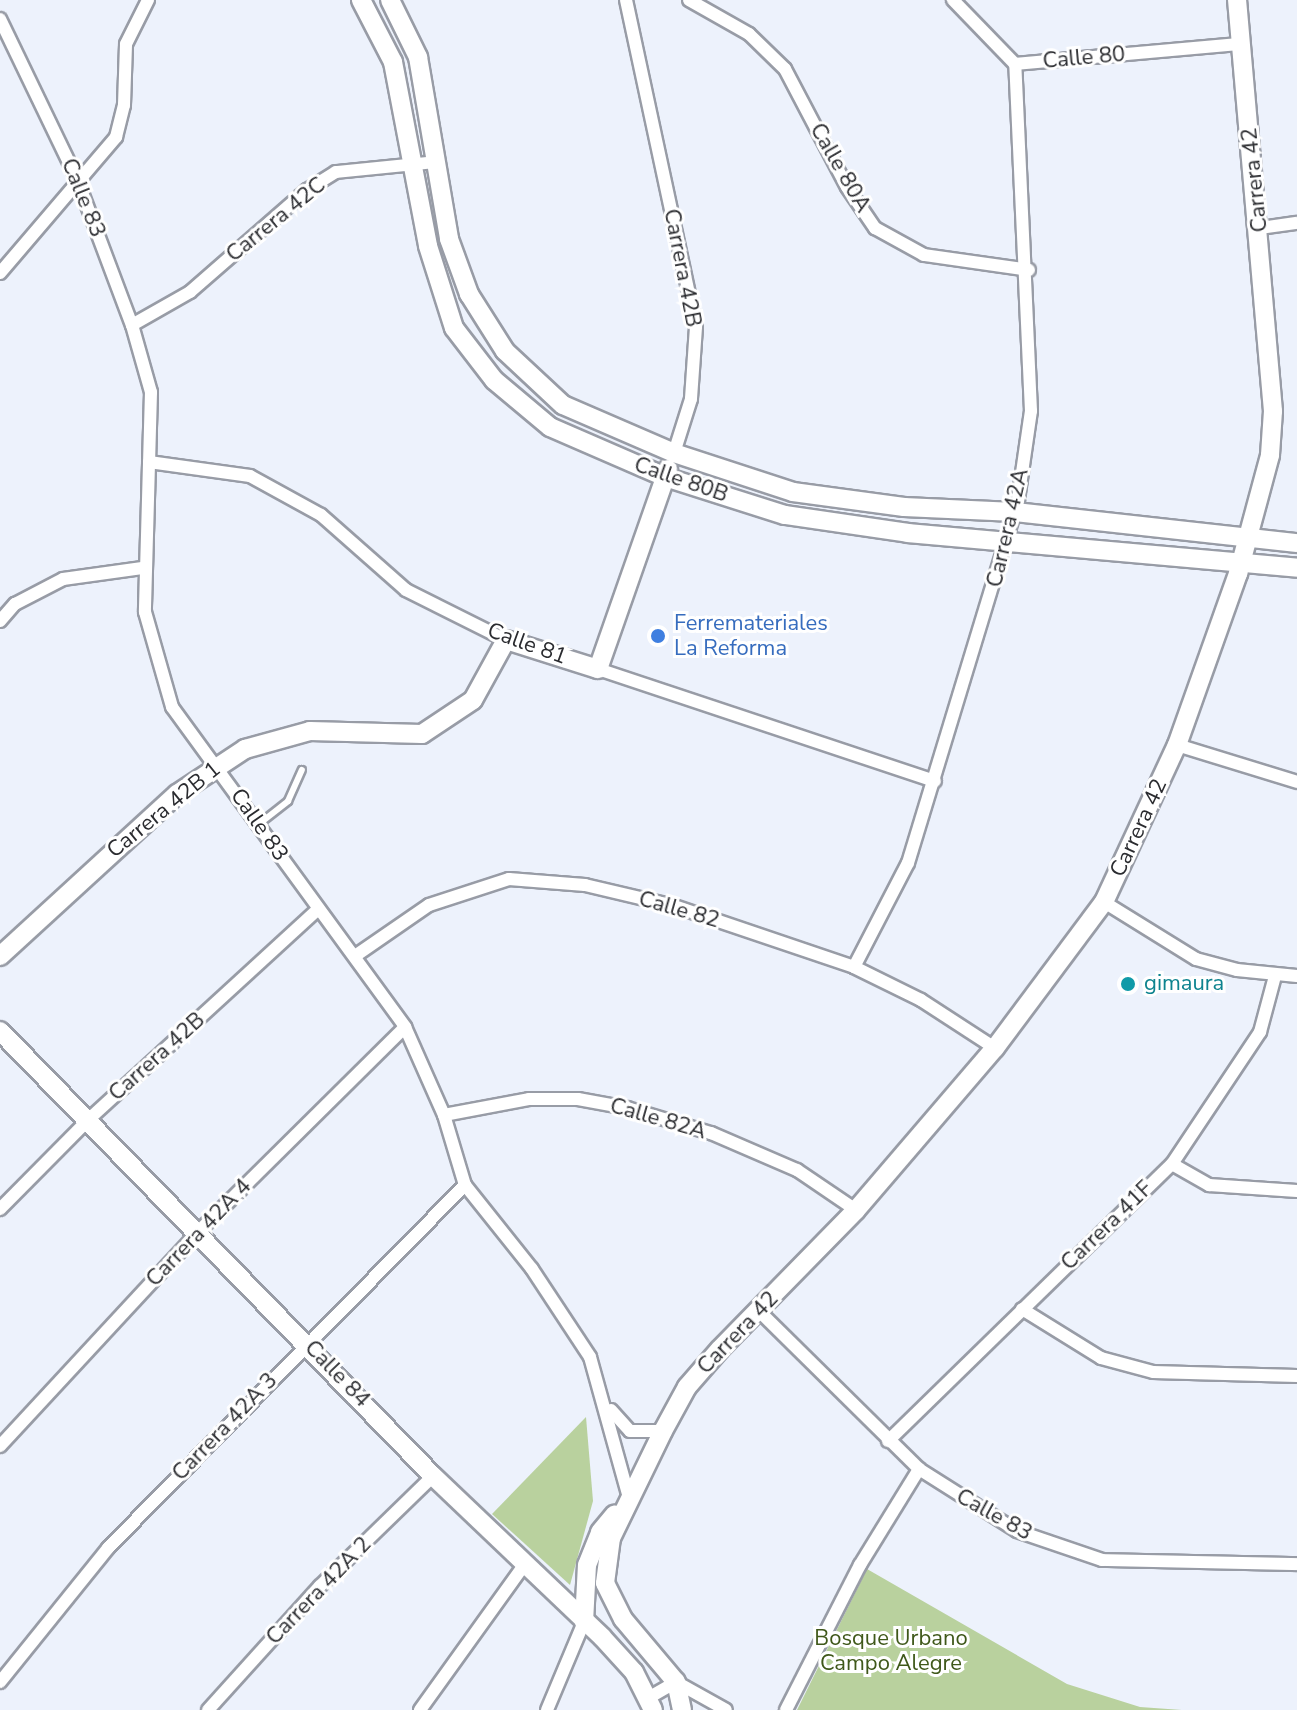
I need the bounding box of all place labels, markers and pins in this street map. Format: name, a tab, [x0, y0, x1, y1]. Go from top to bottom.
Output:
place label: Ferremateriales La Reforma	[674, 610, 828, 662]
marker: Ferremateriales La Reforma	[649, 627, 667, 645]
place label: gimaura	[1144, 971, 1224, 997]
marker: gimaura	[1119, 975, 1137, 993]

